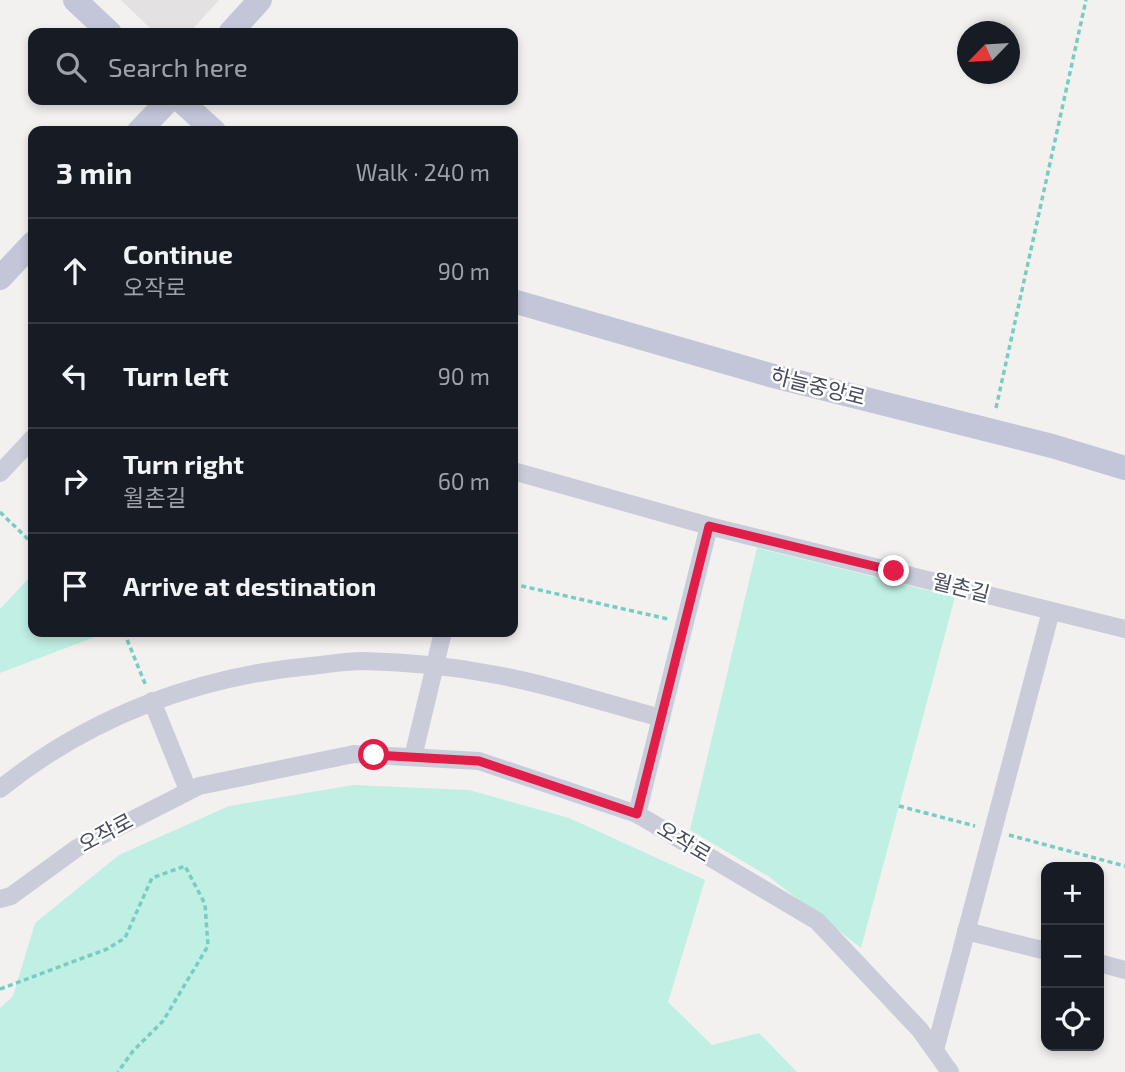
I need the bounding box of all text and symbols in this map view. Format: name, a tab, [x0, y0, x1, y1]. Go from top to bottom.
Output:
north arrow	[957, 21, 1020, 84]
search box	[28, 28, 518, 105]
icon: search	[52, 48, 90, 86]
text: Search here	[108, 51, 248, 82]
text: 3 min	[56, 154, 132, 190]
text: Walk · 240 m	[356, 158, 490, 186]
text: Continue	[123, 238, 233, 269]
icon: ahead	[56, 252, 94, 290]
text: 90 m	[438, 257, 490, 285]
text: 오작로	[123, 273, 186, 301]
icon: left	[56, 357, 94, 395]
text: Turn left	[123, 360, 229, 391]
text: 90 m	[438, 362, 490, 390]
street label: 하늘중앙로	[768, 362, 868, 409]
text: Turn right	[123, 448, 244, 479]
icon: right	[56, 462, 94, 500]
text: 60 m	[438, 467, 490, 495]
text: 월촌길	[123, 483, 186, 511]
route end	[878, 555, 909, 586]
icon: arrive	[56, 567, 94, 605]
street label: 월촌길	[930, 567, 993, 606]
text: Arrive at destination	[123, 570, 376, 601]
route start	[358, 739, 389, 770]
street label: 오작로	[74, 807, 137, 856]
street label: 오작로	[653, 815, 716, 866]
map controls	[1041, 862, 1104, 1051]
button: +	[1041, 862, 1104, 925]
button: −	[1041, 925, 1104, 988]
button: locate	[1041, 988, 1104, 1051]

